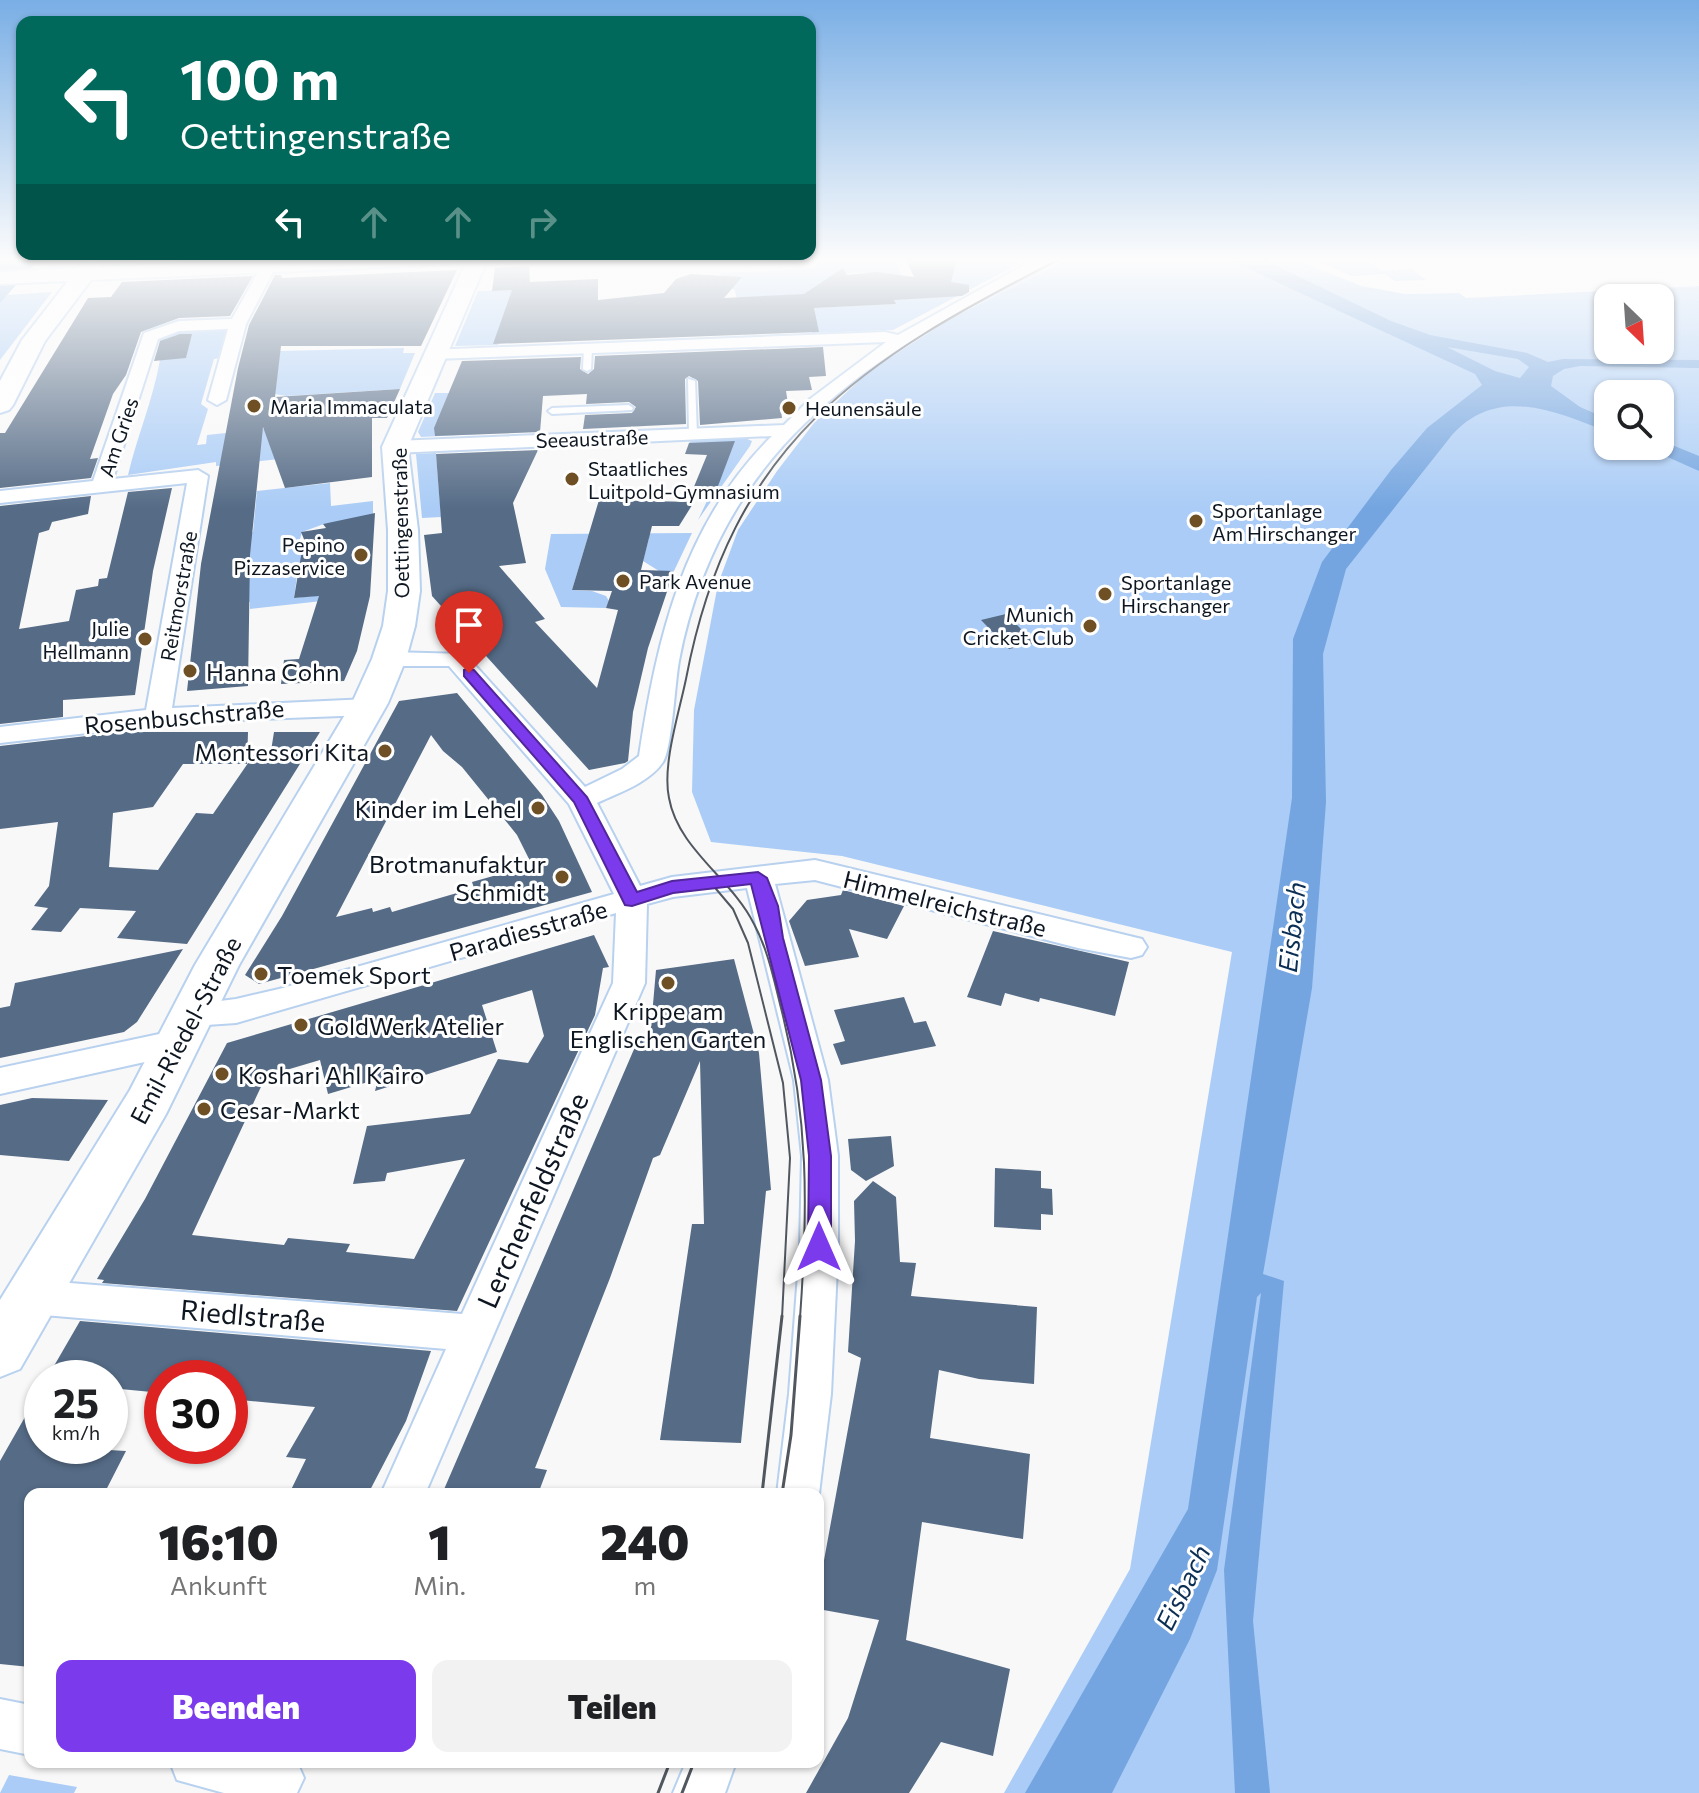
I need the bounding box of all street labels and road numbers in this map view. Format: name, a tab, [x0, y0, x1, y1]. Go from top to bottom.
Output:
street label: Am Gries	[93, 394, 143, 480]
street label: Seeaustraße	[535, 424, 649, 452]
street label: Oettingenstraße	[387, 448, 413, 598]
street label: Reitmorstraße	[155, 529, 201, 663]
street label: Rosenbuschstraße	[83, 693, 285, 739]
street label: Himmelreichstraße	[840, 864, 1050, 942]
street label: Paradiesstraße	[446, 894, 610, 966]
street label: Emil-Riedel-Straße	[123, 931, 247, 1129]
street label: Lerchenfeldstraße	[469, 1087, 595, 1313]
street label: Riedlstraße	[179, 1292, 327, 1338]

